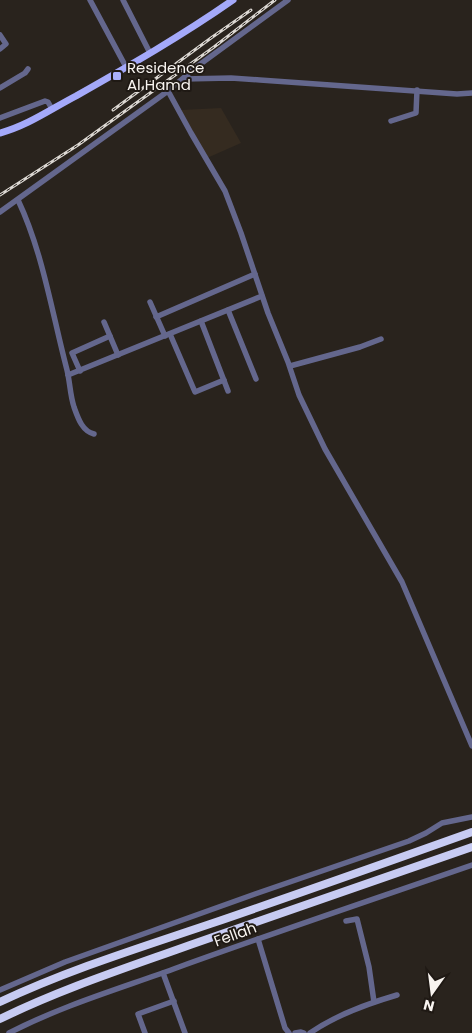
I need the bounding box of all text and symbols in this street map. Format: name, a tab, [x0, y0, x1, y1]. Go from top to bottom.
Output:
place label: Residence Al Hamd	[127, 57, 204, 95]
marker: Residence Al Hamd	[111, 70, 123, 82]
street label: Fellah	[211, 917, 259, 951]
north arrow	[407, 968, 457, 1018]
text: N	[421, 995, 436, 1017]

